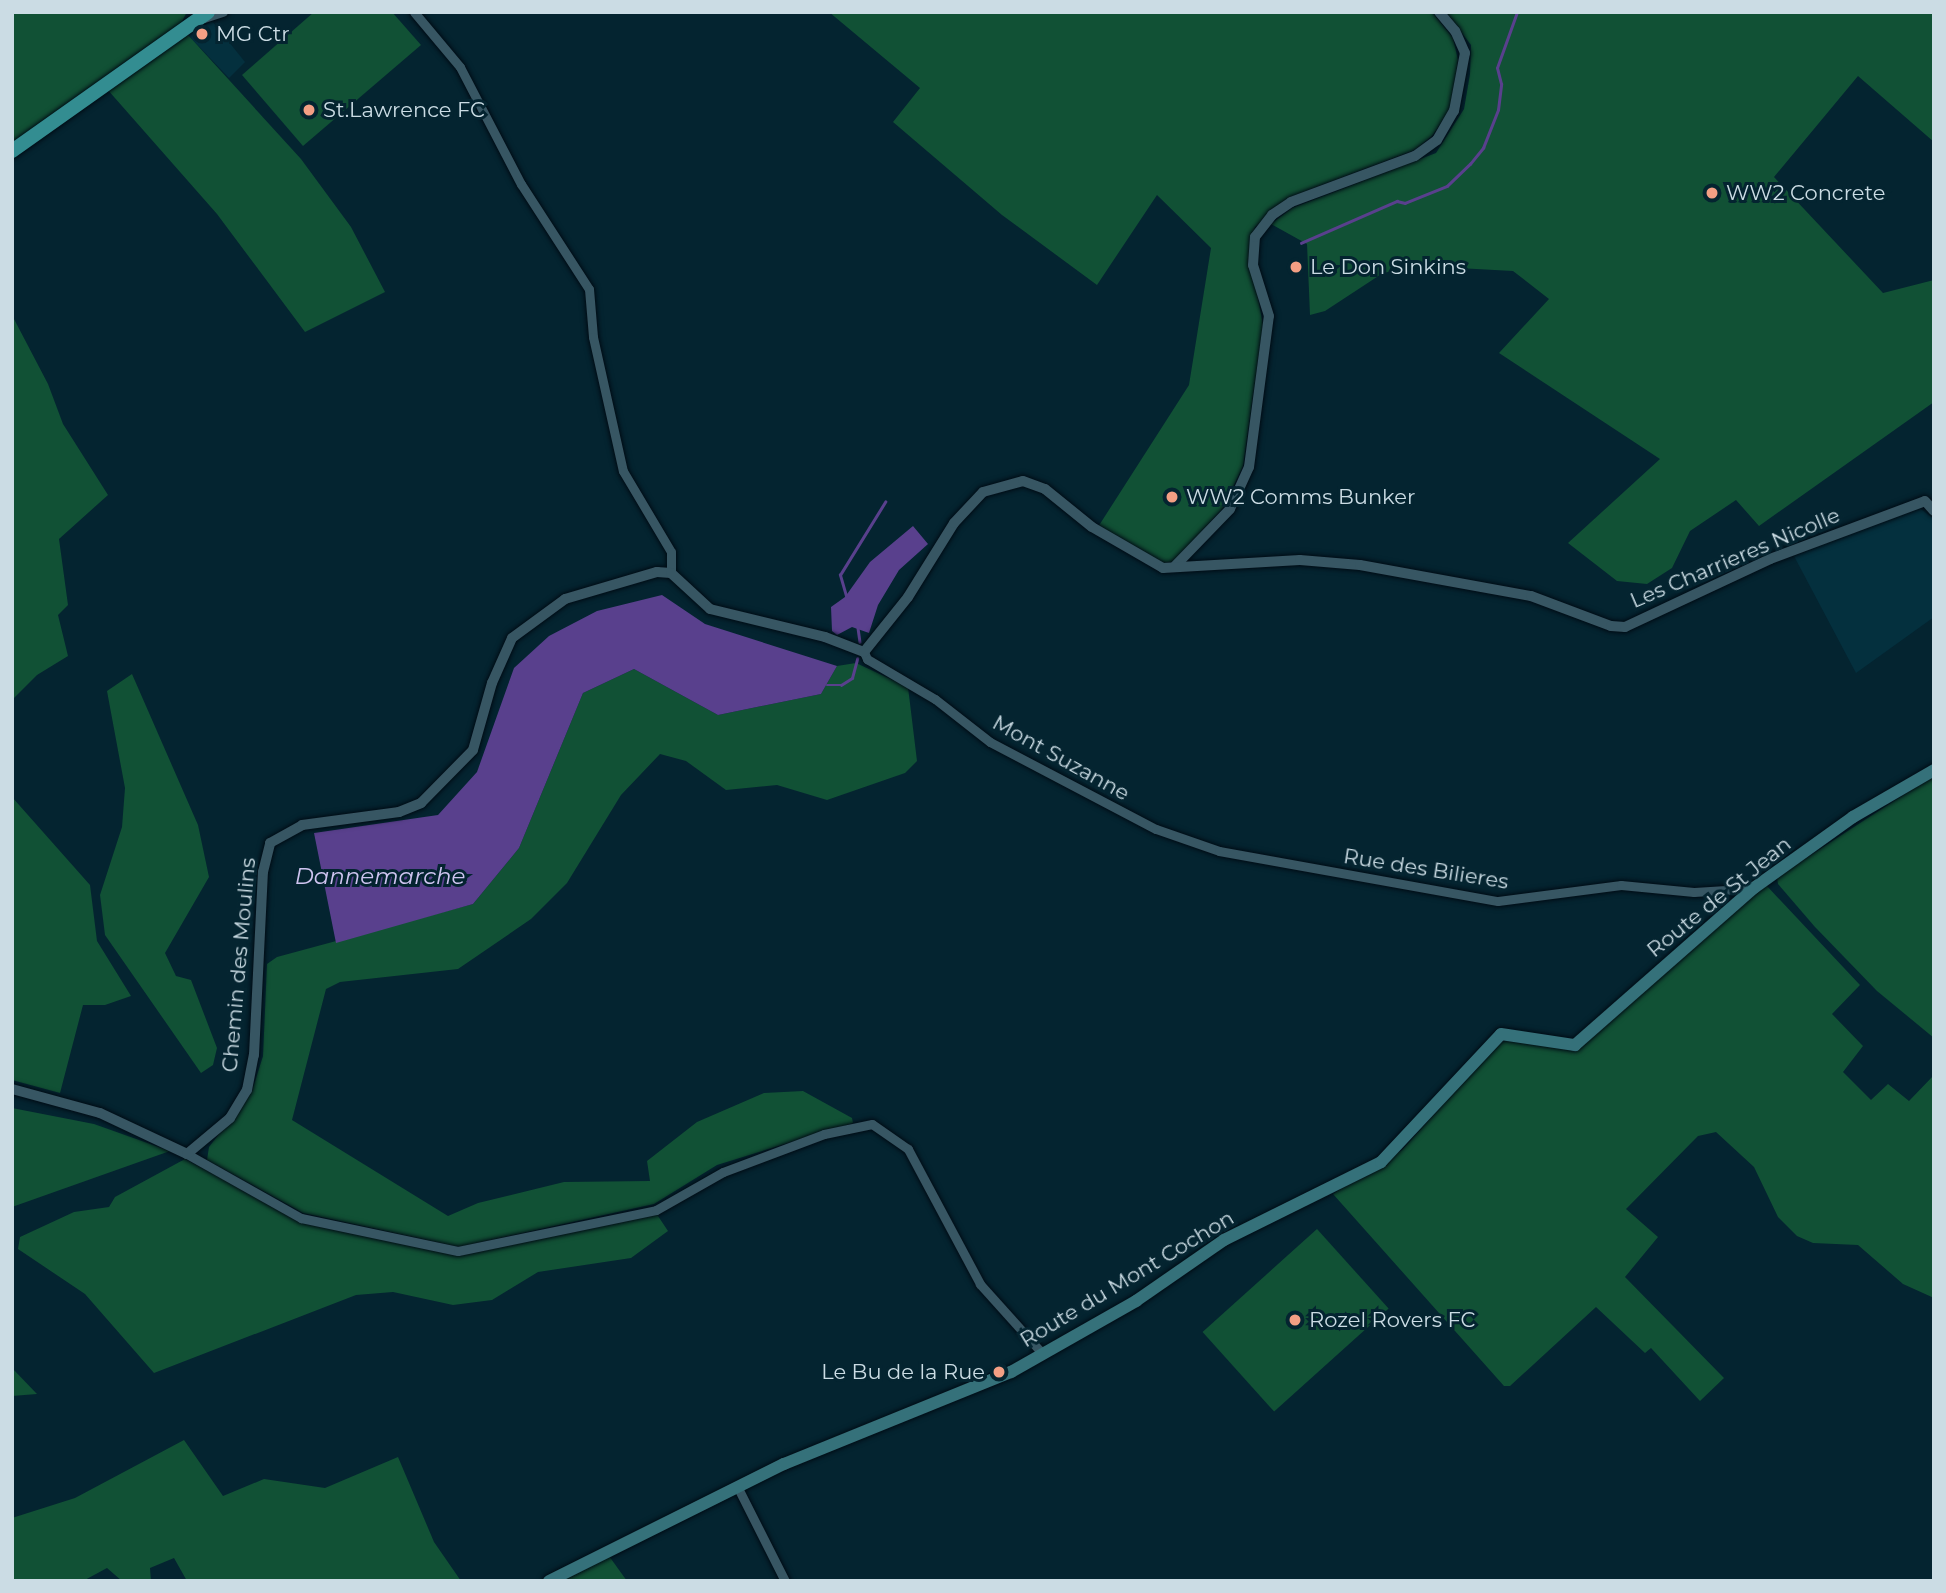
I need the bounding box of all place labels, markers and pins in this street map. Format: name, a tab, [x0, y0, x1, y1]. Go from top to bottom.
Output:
place label: MG Ctr	[216, 21, 290, 47]
marker: MG Ctr	[194, 26, 210, 42]
place label: St.Lawrence FC	[323, 97, 485, 123]
marker: St.Lawrence FC	[301, 102, 317, 118]
place label: WW2 Concrete	[1726, 180, 1885, 206]
marker: WW2 Concrete	[1704, 185, 1720, 201]
place label: Le Don Sinkins	[1310, 254, 1466, 280]
marker: Le Don Sinkins	[1288, 259, 1304, 275]
place label: WW2 Comms Bunker	[1186, 484, 1415, 510]
marker: WW2 Comms Bunker	[1164, 489, 1180, 505]
place label: Rozel Rovers FC	[1309, 1307, 1475, 1333]
marker: Rozel Rovers FC	[1287, 1312, 1303, 1328]
place label: Le Bu de la Rue	[821, 1359, 985, 1385]
marker: Le Bu de la Rue	[991, 1364, 1007, 1380]

